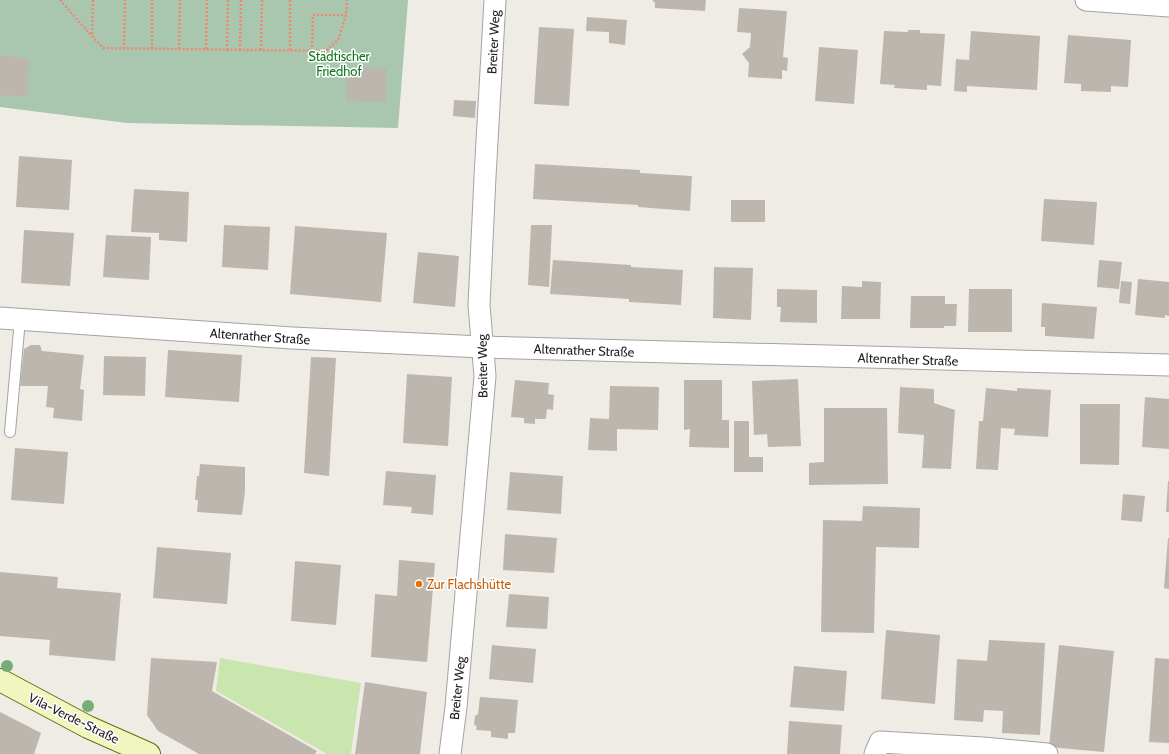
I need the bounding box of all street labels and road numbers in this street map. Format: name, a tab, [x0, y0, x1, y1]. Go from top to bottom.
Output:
street label: Breiter Weg	[483, 9, 503, 74]
street label: Altenrather Straße	[209, 325, 311, 348]
street label: Breiter Weg	[473, 333, 491, 398]
street label: Altenrather Straße	[533, 340, 635, 360]
street label: Altenrather Straße	[857, 349, 959, 369]
street label: Breiter Weg	[446, 655, 468, 721]
street label: Vila-Verde-Straße	[26, 689, 122, 747]

